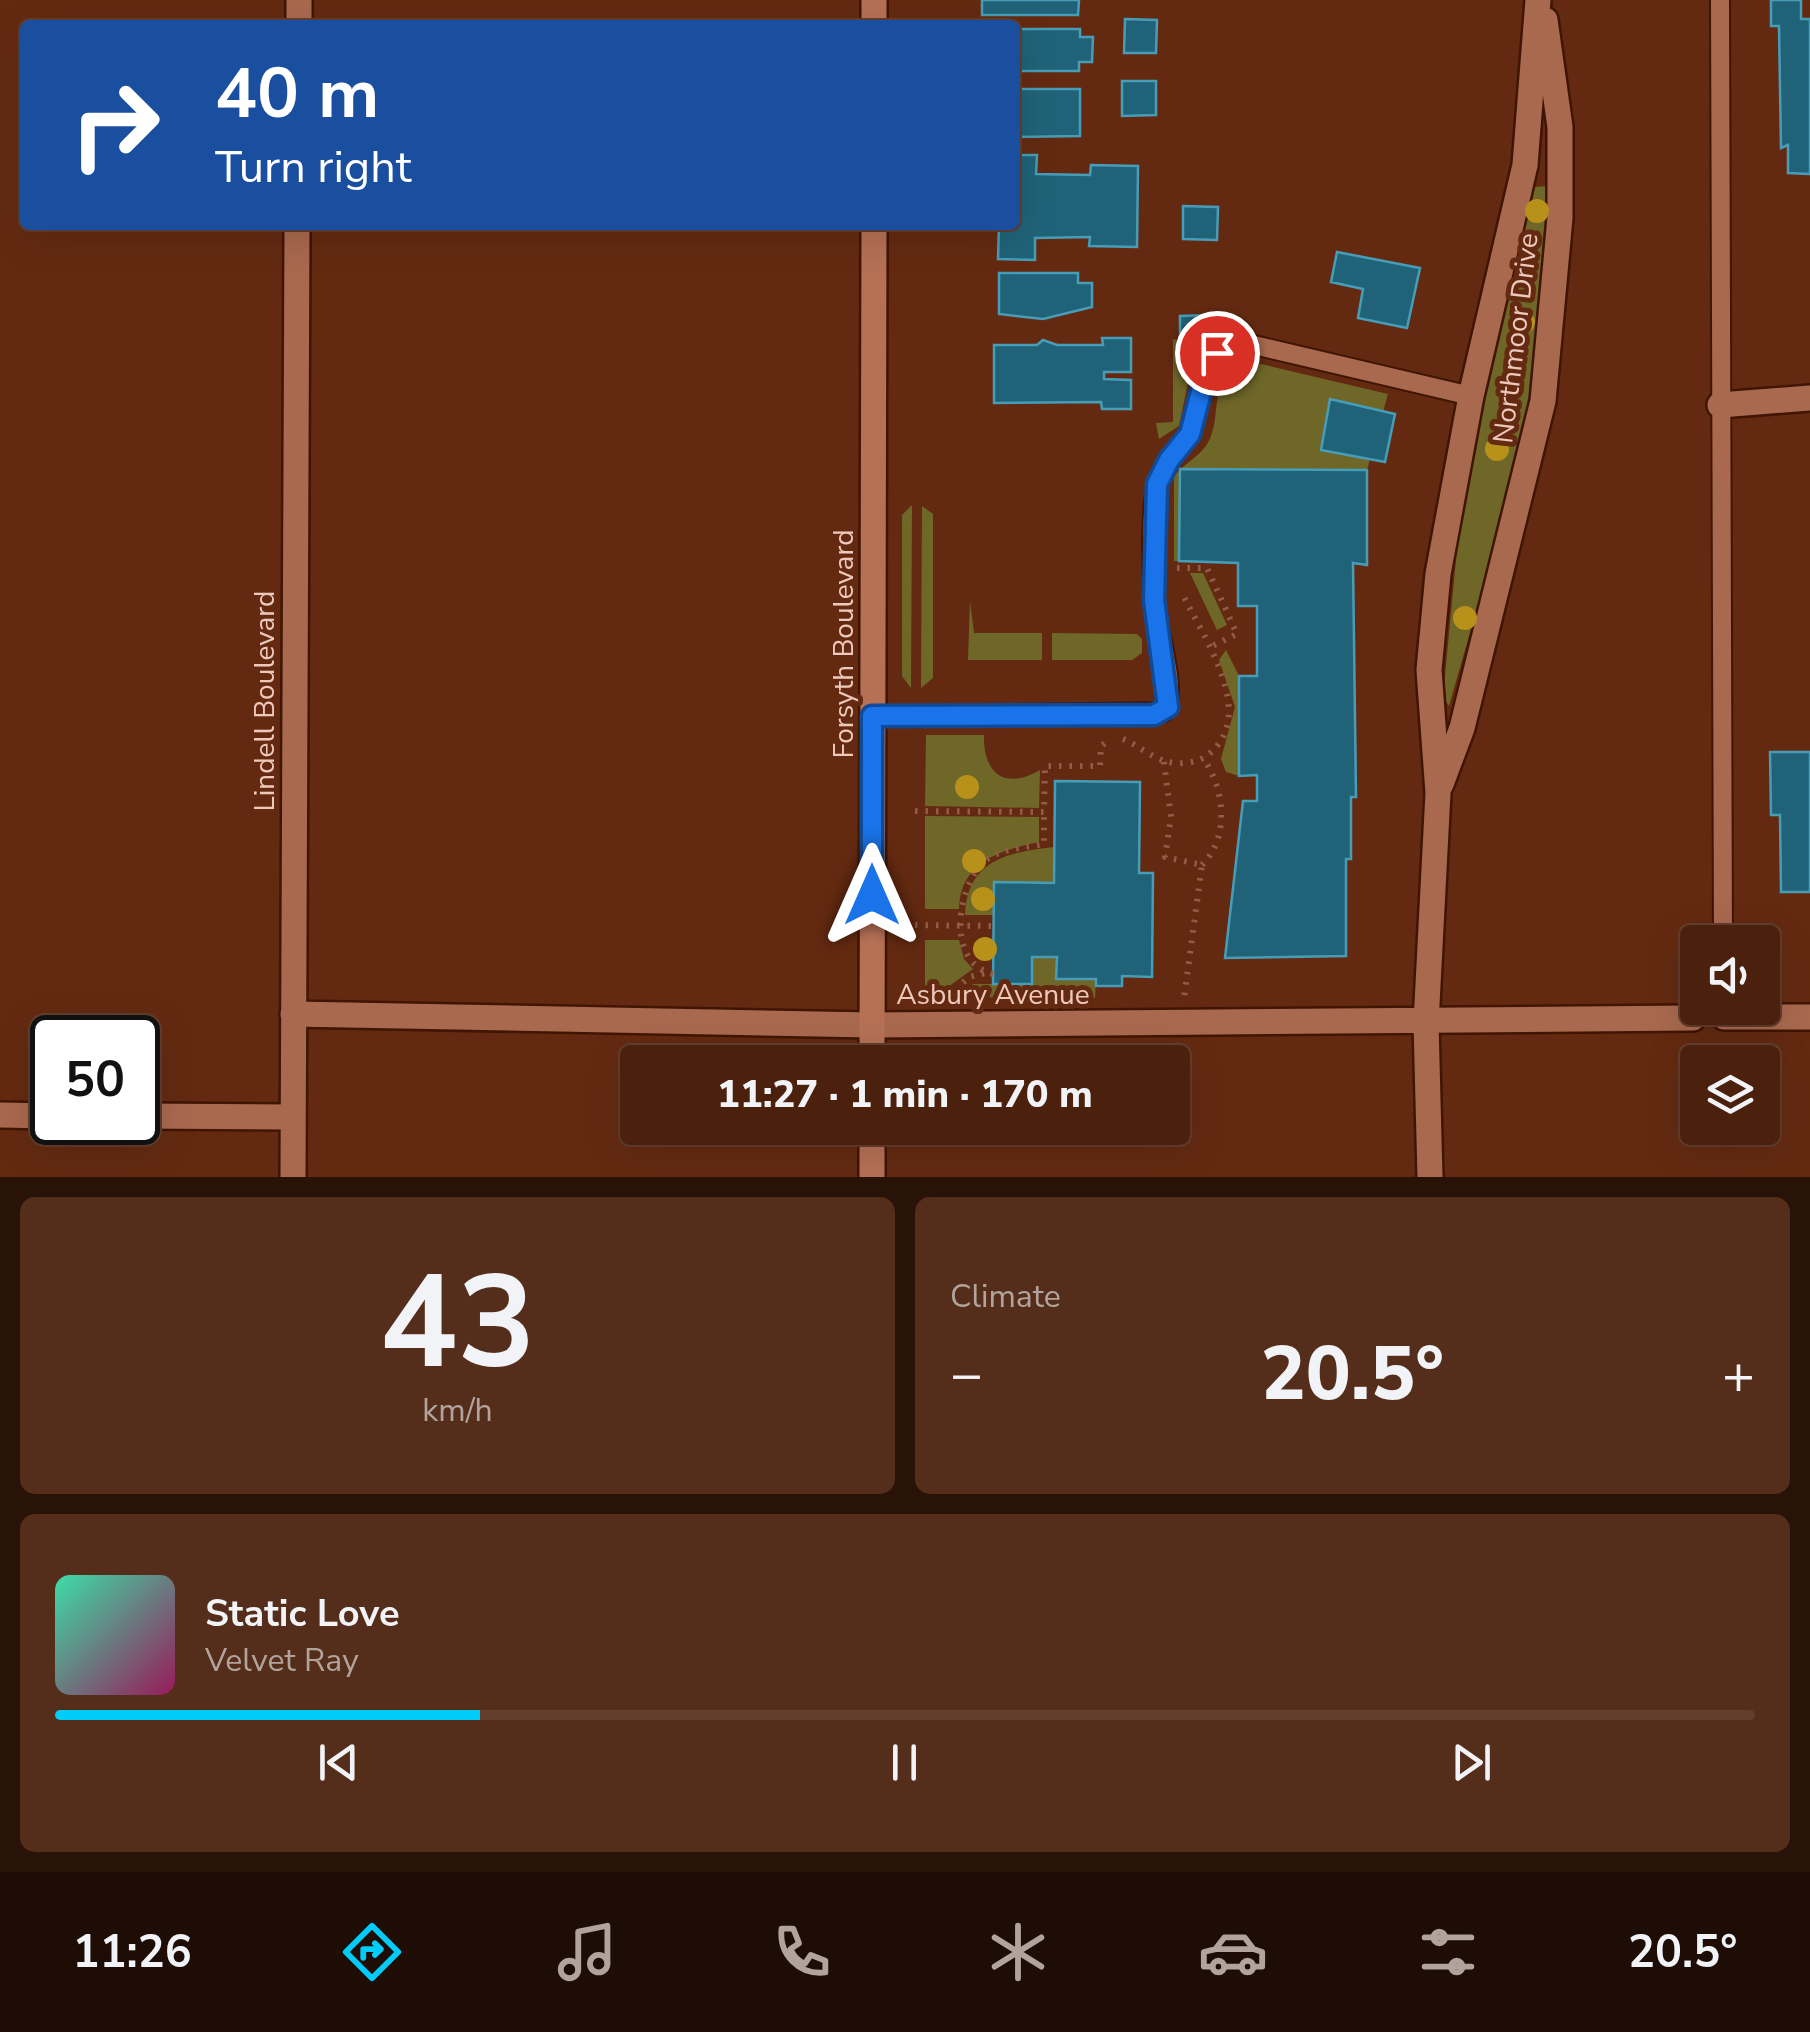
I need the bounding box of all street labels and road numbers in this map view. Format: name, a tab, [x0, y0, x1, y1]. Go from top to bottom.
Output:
street label: Northmoor Drive	[1484, 231, 1548, 445]
street label: Forsyth Boulevard	[825, 529, 863, 759]
street label: Lindell Boulevard	[246, 591, 284, 811]
street label: Asbury Avenue	[896, 976, 1090, 1014]

